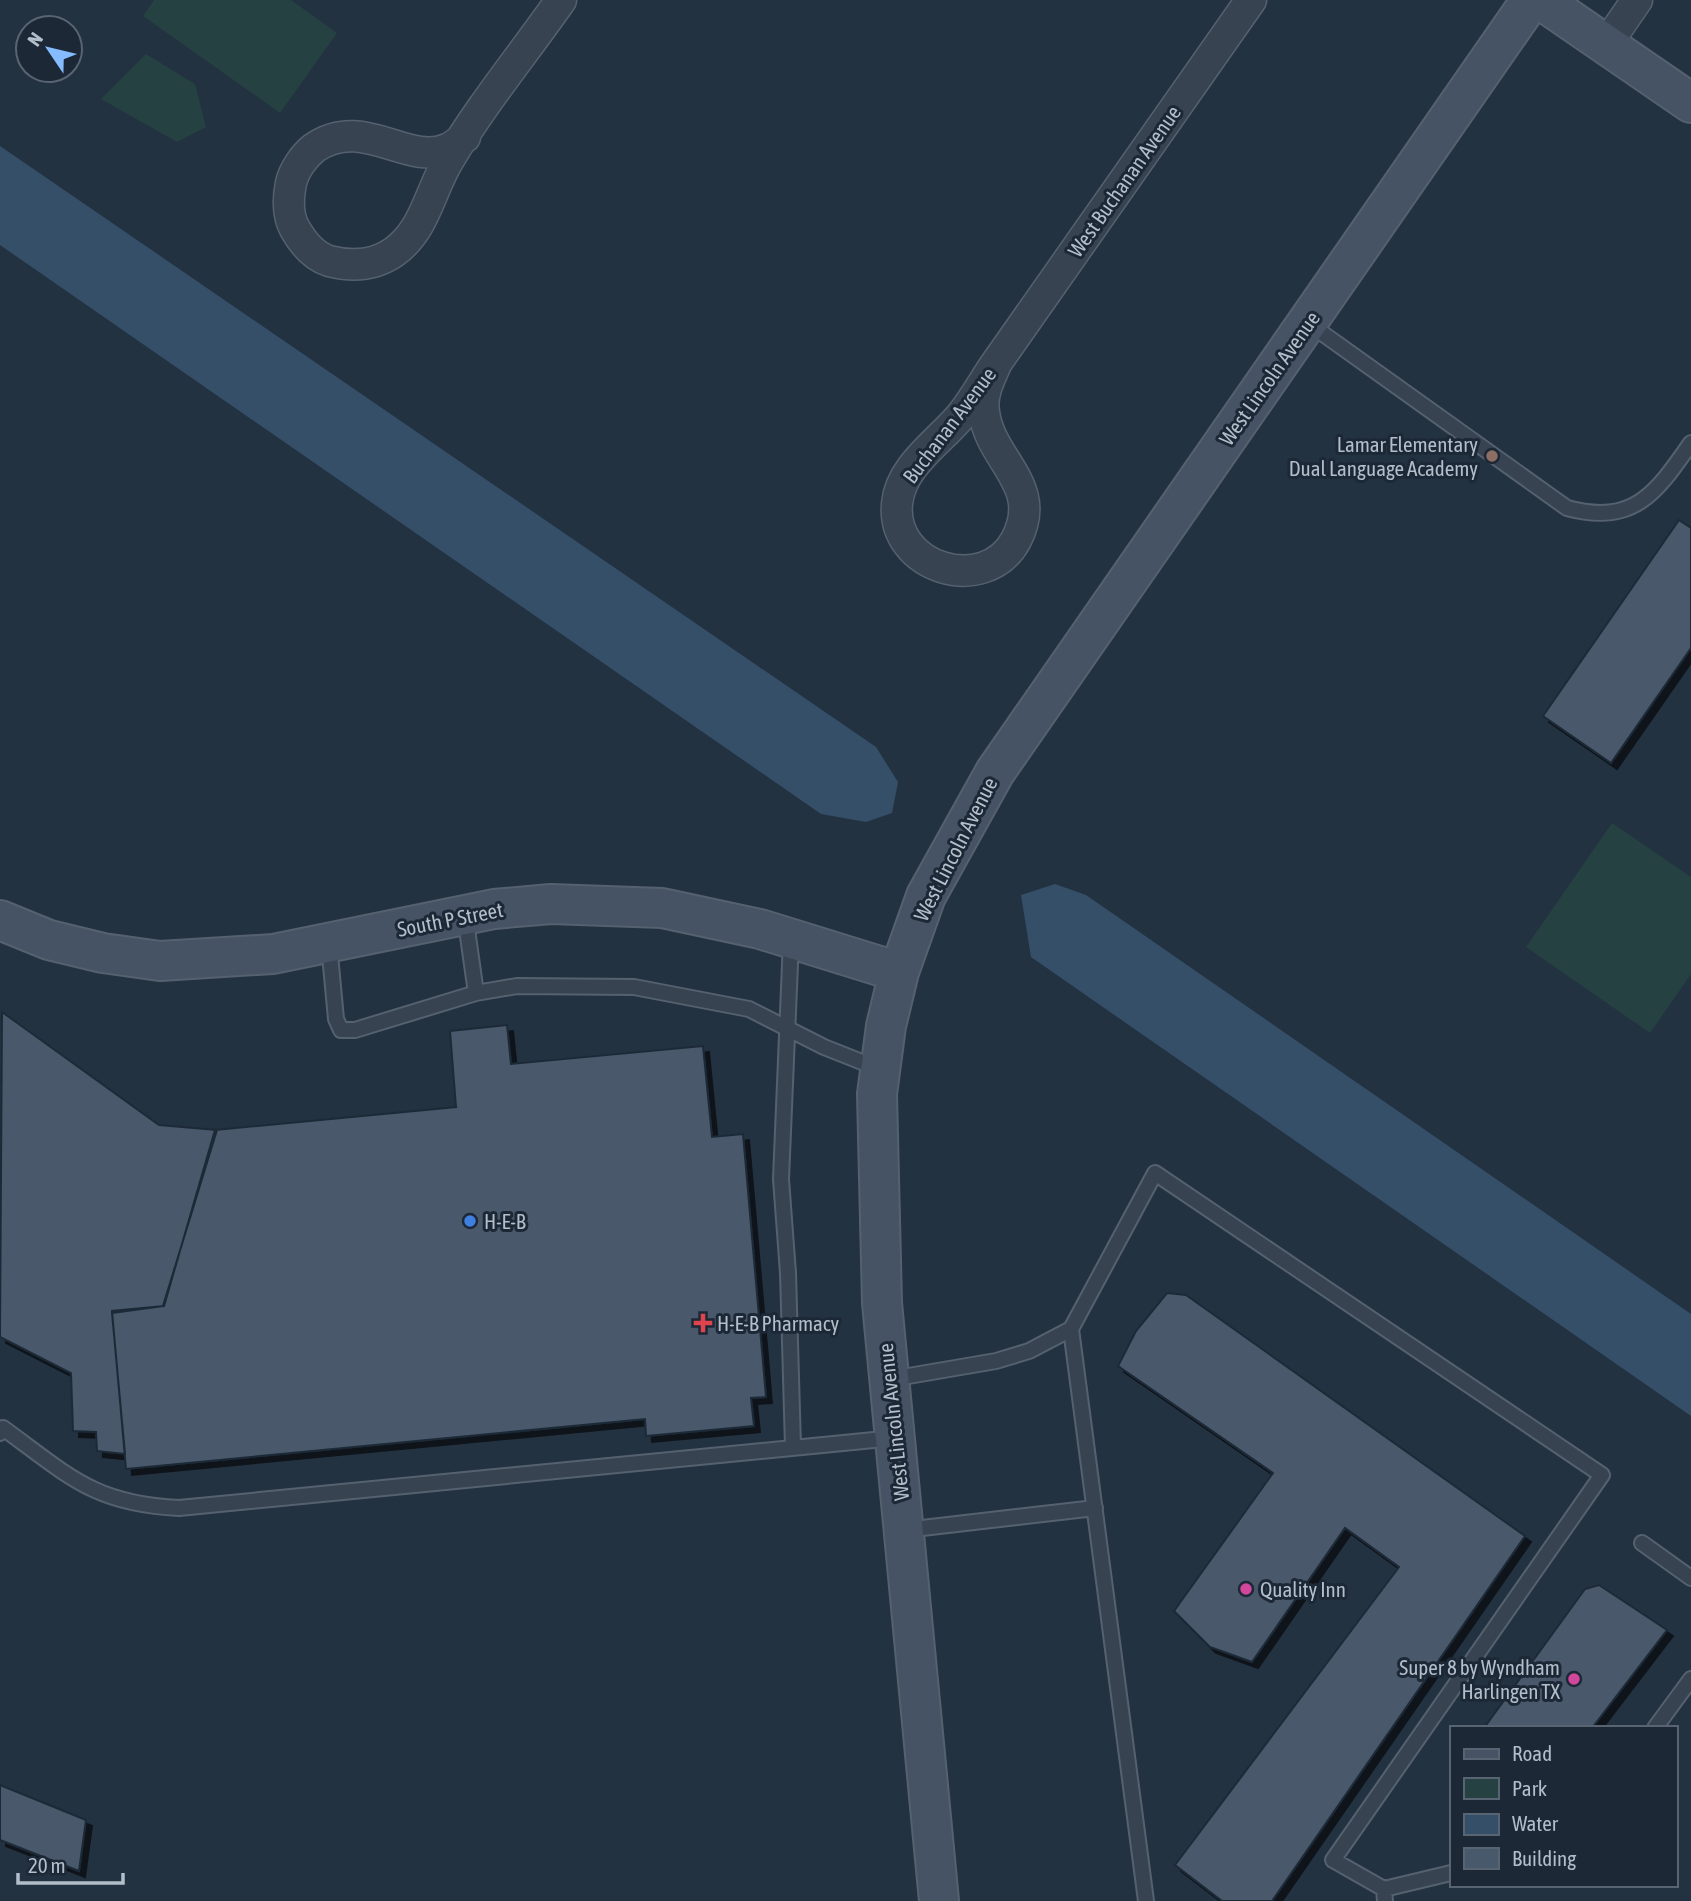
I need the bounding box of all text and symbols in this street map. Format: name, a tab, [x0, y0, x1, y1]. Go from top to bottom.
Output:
north arrow	[14, 14, 84, 84]
text: N	[23, 28, 47, 50]
street label: West Buchanan Avenue	[1063, 101, 1185, 261]
street label: West Lincoln Avenue	[1214, 306, 1324, 450]
street label: Buchanan Avenue	[898, 362, 1000, 488]
place label: Lamar Elementary Dual Language Academy	[1289, 432, 1478, 480]
marker: Lamar Elementary Dual Language Academy	[1484, 448, 1500, 464]
street label: West Lincoln Avenue	[908, 773, 1002, 925]
street label: South P Street	[395, 897, 505, 941]
place label: H-E-B	[484, 1209, 526, 1233]
marker: H-E-B	[462, 1213, 478, 1229]
place label: H-E-B Pharmacy	[717, 1311, 840, 1335]
marker: H-E-B Pharmacy	[695, 1315, 711, 1331]
street label: West Lincoln Avenue	[873, 1342, 913, 1502]
place label: Quality Inn	[1260, 1577, 1346, 1601]
marker: Quality Inn	[1238, 1581, 1254, 1597]
place label: Super 8 by Wyndham Harlingen TX	[1399, 1655, 1561, 1703]
marker: Super 8 by Wyndham Harlingen TX	[1566, 1671, 1582, 1687]
legend	[1450, 1726, 1677, 1887]
text: Road	[1512, 1741, 1552, 1765]
text: Park	[1512, 1776, 1547, 1800]
text: Water	[1512, 1811, 1559, 1835]
scale bar	[18, 1842, 122, 1886]
text: Building	[1512, 1846, 1576, 1870]
text: 20 m	[28, 1853, 66, 1877]

